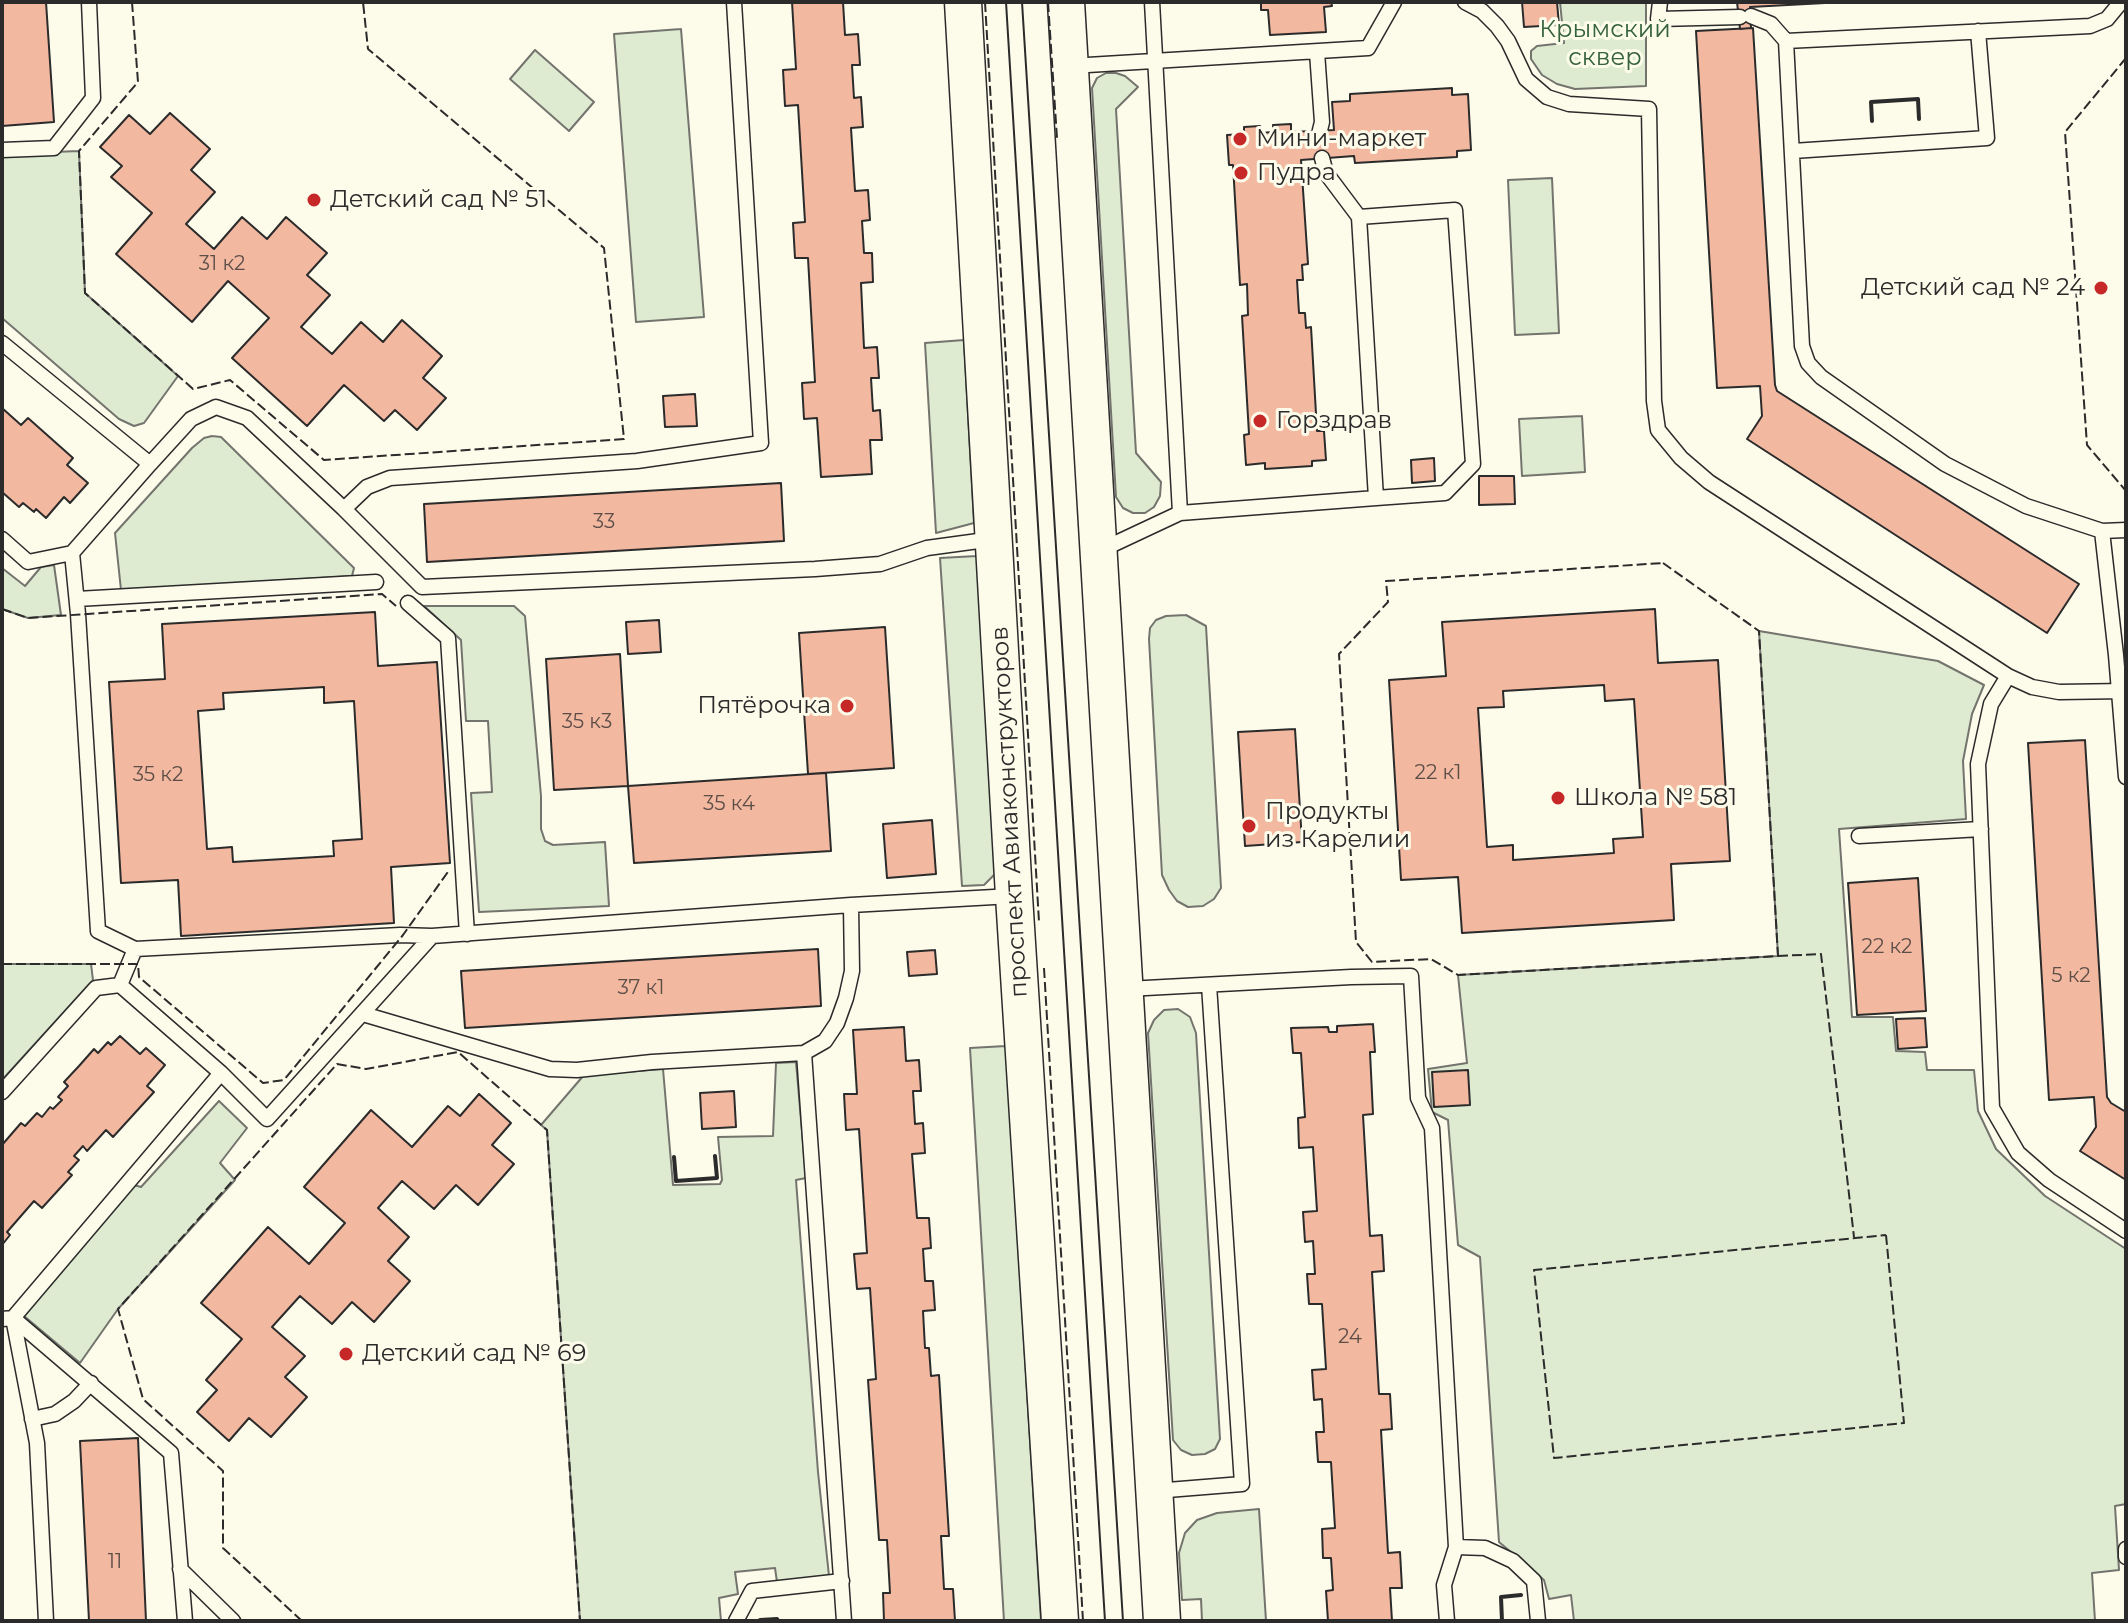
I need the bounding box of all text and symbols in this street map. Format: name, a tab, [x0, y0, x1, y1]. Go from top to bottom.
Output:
park label: Крымский сквер	[1539, 16, 1671, 72]
place label: Мини-маркет	[1256, 125, 1426, 153]
marker: Мини-маркет	[1231, 130, 1249, 148]
place label: Пудра	[1257, 159, 1336, 187]
marker: Пудра	[1232, 164, 1250, 182]
place label: Детский сад № 51	[330, 186, 547, 214]
marker: Детский сад № 51	[305, 191, 323, 209]
house number: 31 к2	[199, 252, 245, 276]
place label: Детский сад № 24	[1861, 274, 2085, 302]
marker: Детский сад № 24	[2092, 279, 2110, 297]
place label: Горздрав	[1276, 407, 1392, 435]
marker: Горздрав	[1251, 412, 1269, 430]
house number: 33	[593, 510, 615, 534]
street label: проспект Авиаконструкторов	[986, 626, 1034, 998]
place label: Пятёрочка	[697, 692, 831, 720]
marker: Пятёрочка	[838, 697, 856, 715]
house number: 35 к3	[562, 710, 612, 734]
house number: 22 к1	[1415, 761, 1461, 785]
house number: 35 к2	[133, 763, 183, 787]
place label: Школа № 581	[1574, 784, 1737, 812]
marker: Школа № 581	[1549, 789, 1567, 807]
house number: 35 к4	[703, 792, 755, 816]
place label: Продукты из Карелии	[1265, 798, 1410, 854]
marker: Продукты из Карелии	[1240, 817, 1258, 835]
house number: 22 к2	[1862, 935, 1912, 959]
house number: 5 к2	[2051, 964, 2091, 988]
house number: 37 к1	[618, 976, 664, 1000]
house number: 24	[1338, 1325, 1362, 1349]
place label: Детский сад № 69	[362, 1340, 586, 1368]
marker: Детский сад № 69	[337, 1345, 355, 1363]
house number: 11	[108, 1550, 122, 1574]

